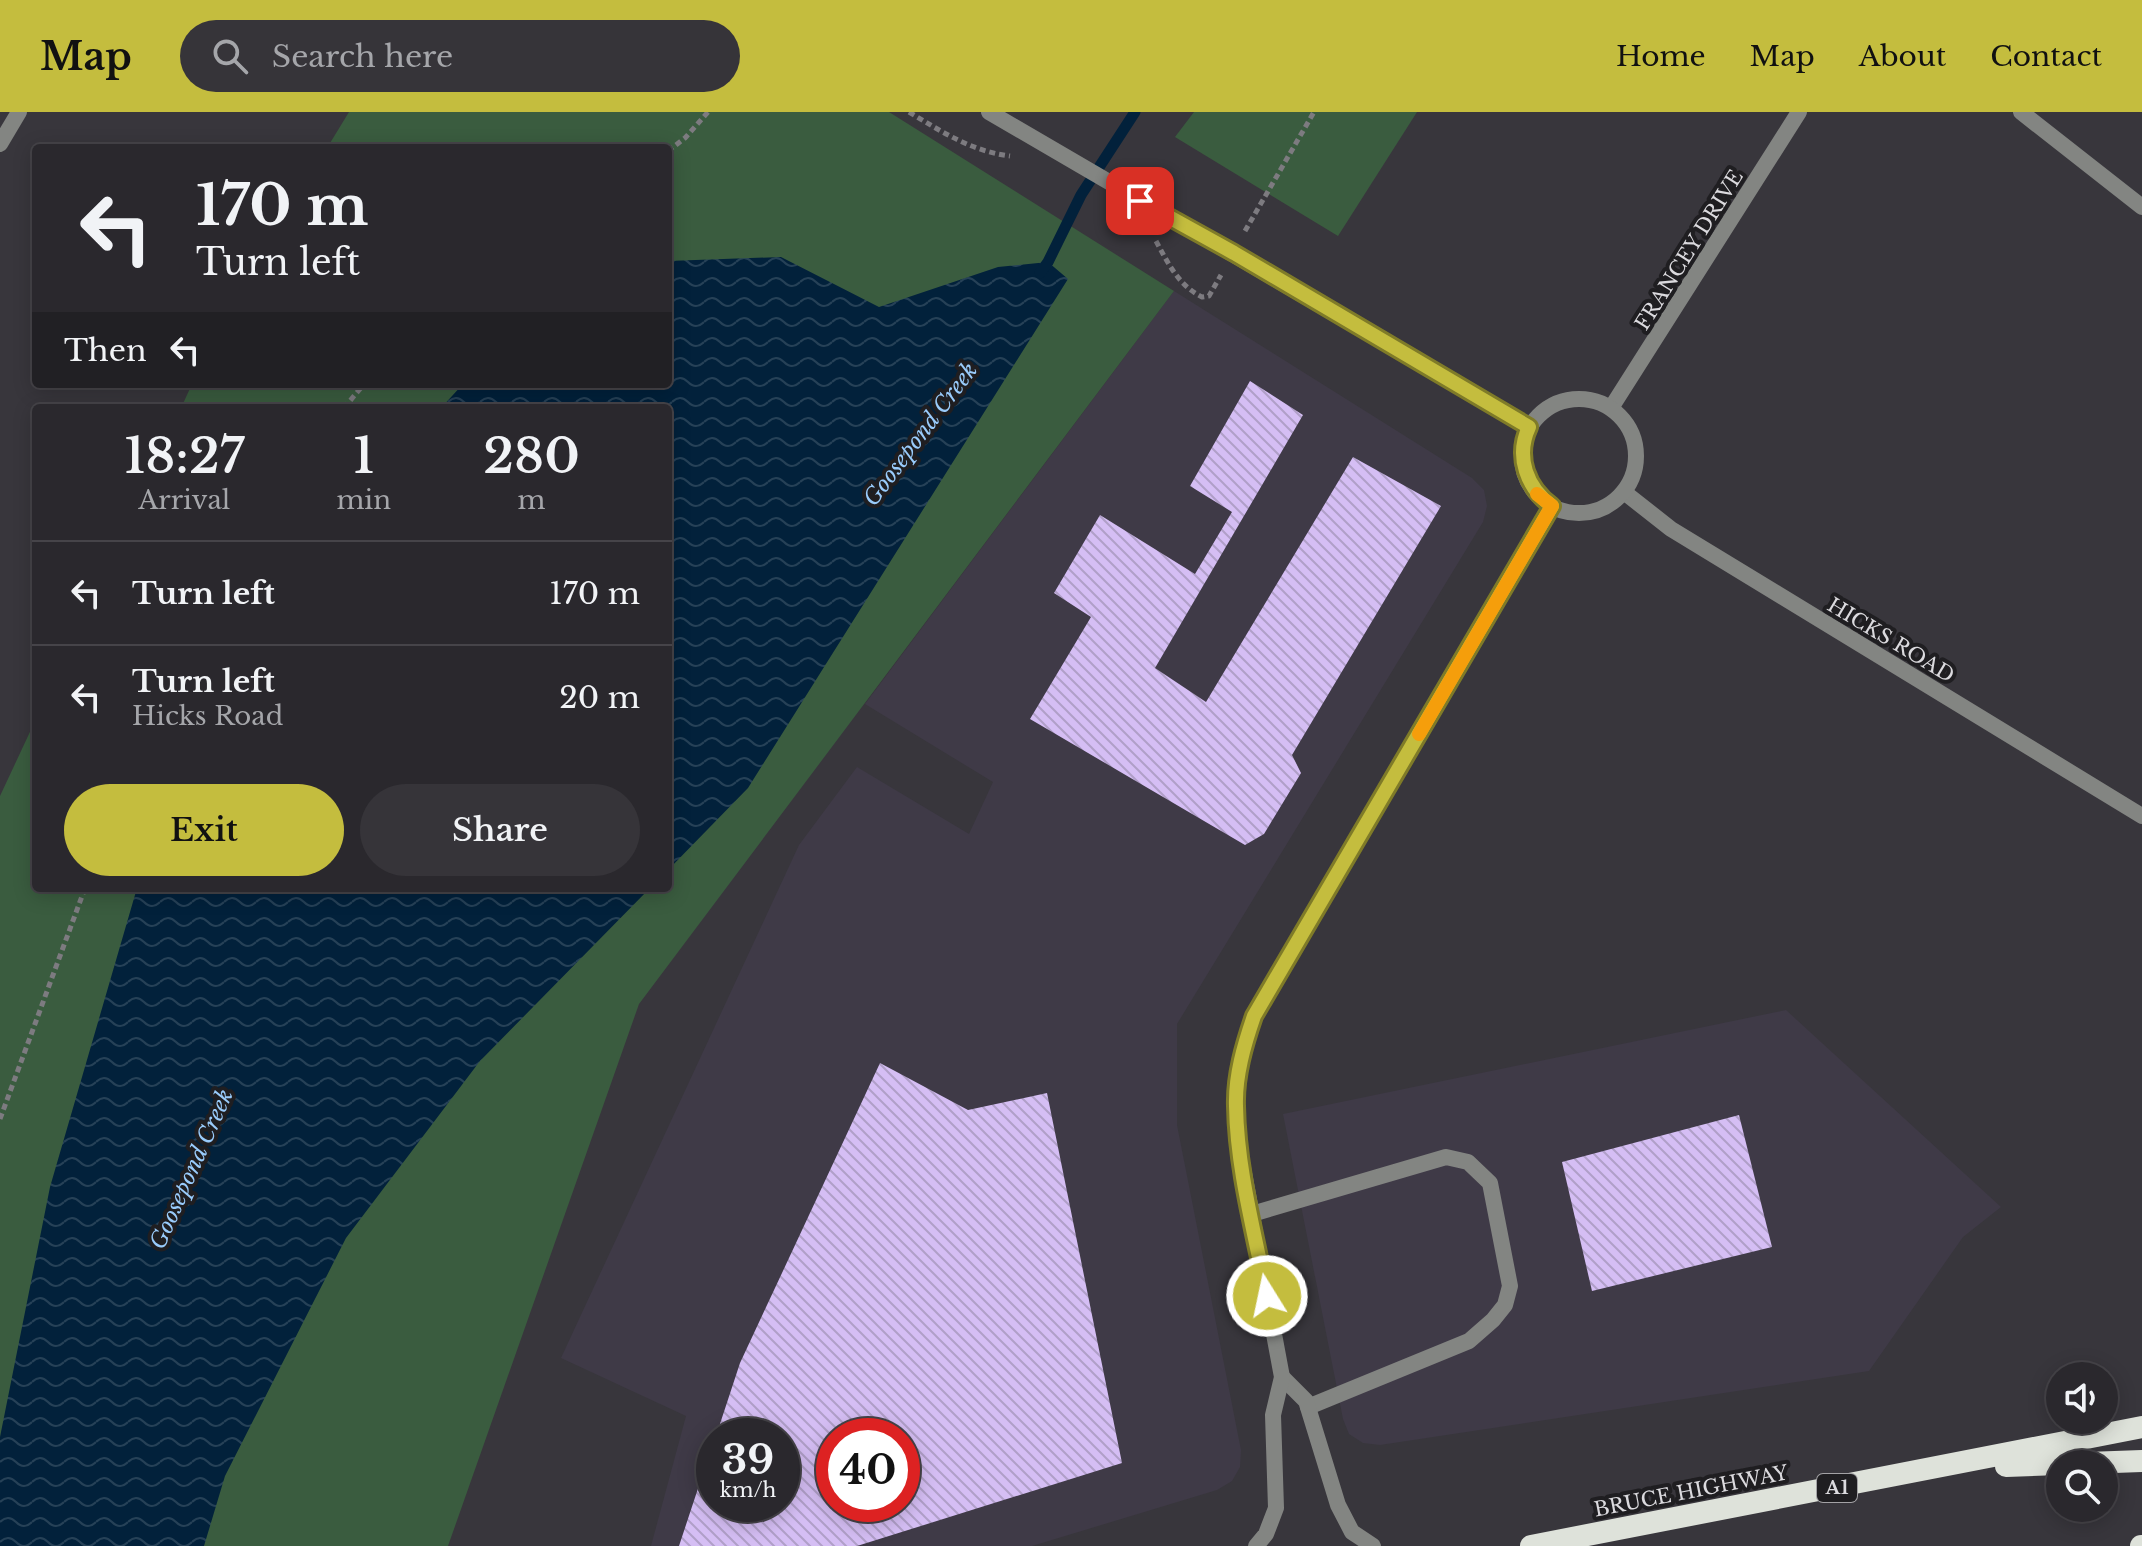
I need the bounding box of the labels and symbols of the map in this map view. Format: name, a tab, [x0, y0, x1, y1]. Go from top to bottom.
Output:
street label: FRANCEY DRIVE	[1630, 166, 1748, 334]
pin	[1106, 167, 1174, 235]
water label: Goosepond Creek	[858, 357, 983, 511]
street label: HICKS ROAD	[1823, 593, 1959, 687]
water label: Goosepond Creek	[144, 1085, 239, 1254]
position arrow	[1225, 1254, 1309, 1338]
speed limit sign: 40	[816, 1418, 920, 1522]
street label: BRUCE HIGHWAY	[1592, 1460, 1790, 1522]
road number: A1	[1817, 1474, 1857, 1502]

